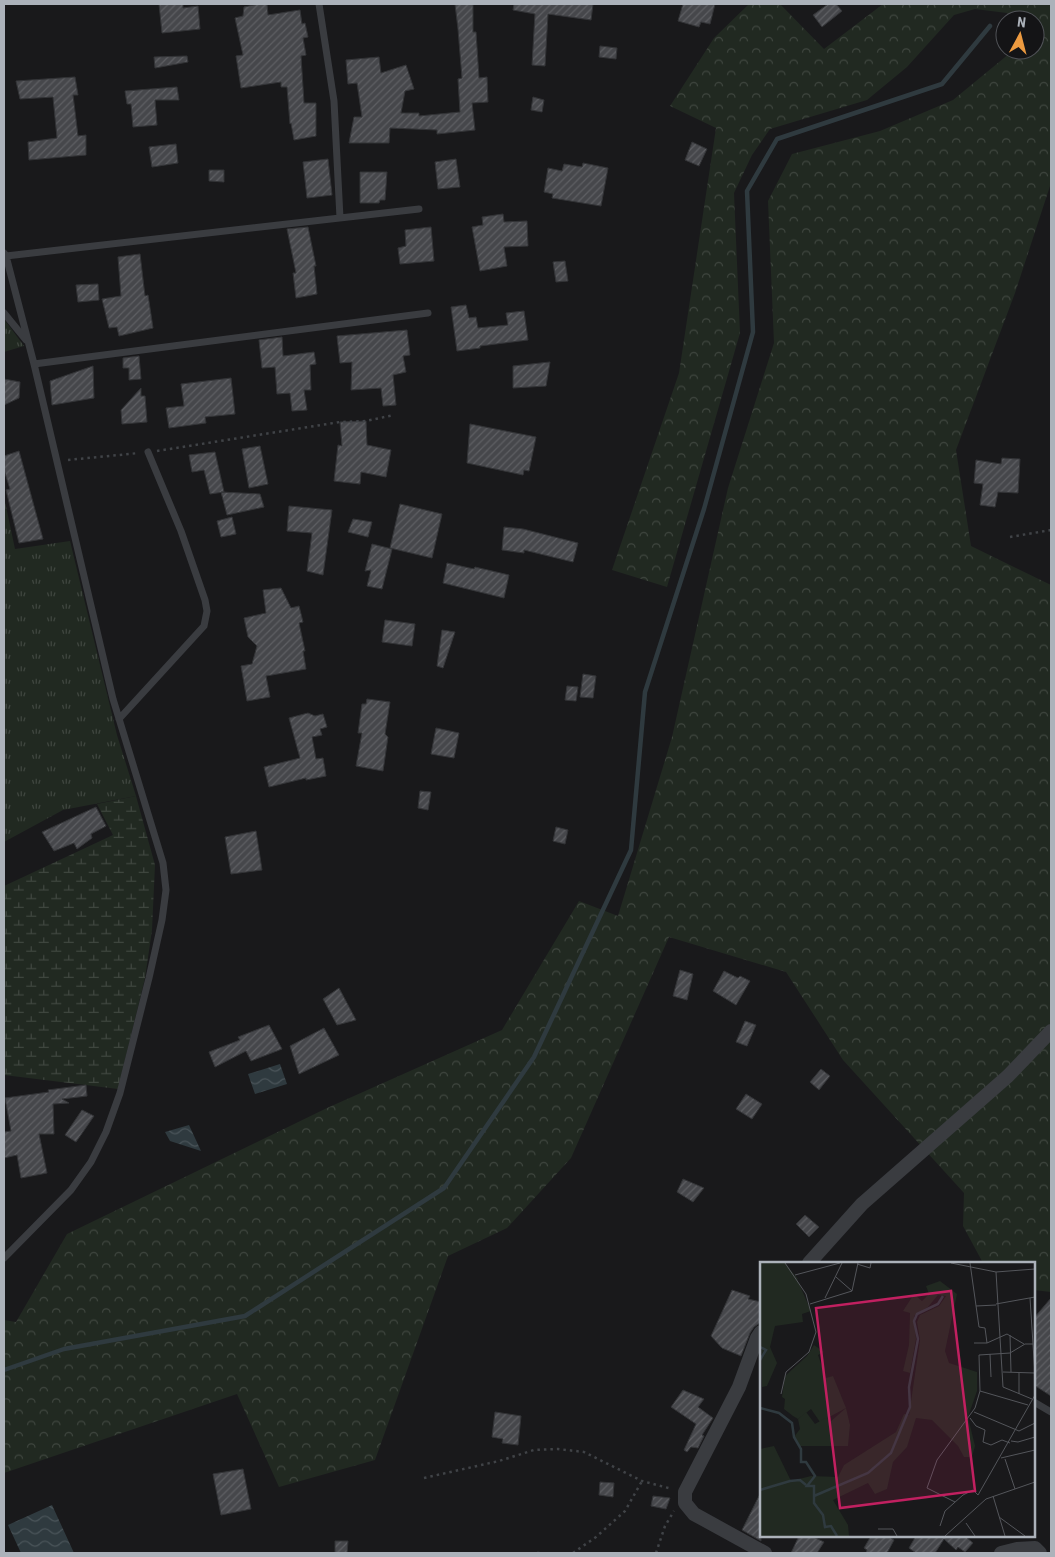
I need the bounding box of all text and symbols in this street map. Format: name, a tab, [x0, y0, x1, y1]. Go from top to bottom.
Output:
north arrow	[995, 10, 1045, 60]
text: N	[1016, 14, 1027, 31]
inset map	[760, 1262, 1035, 1537]

